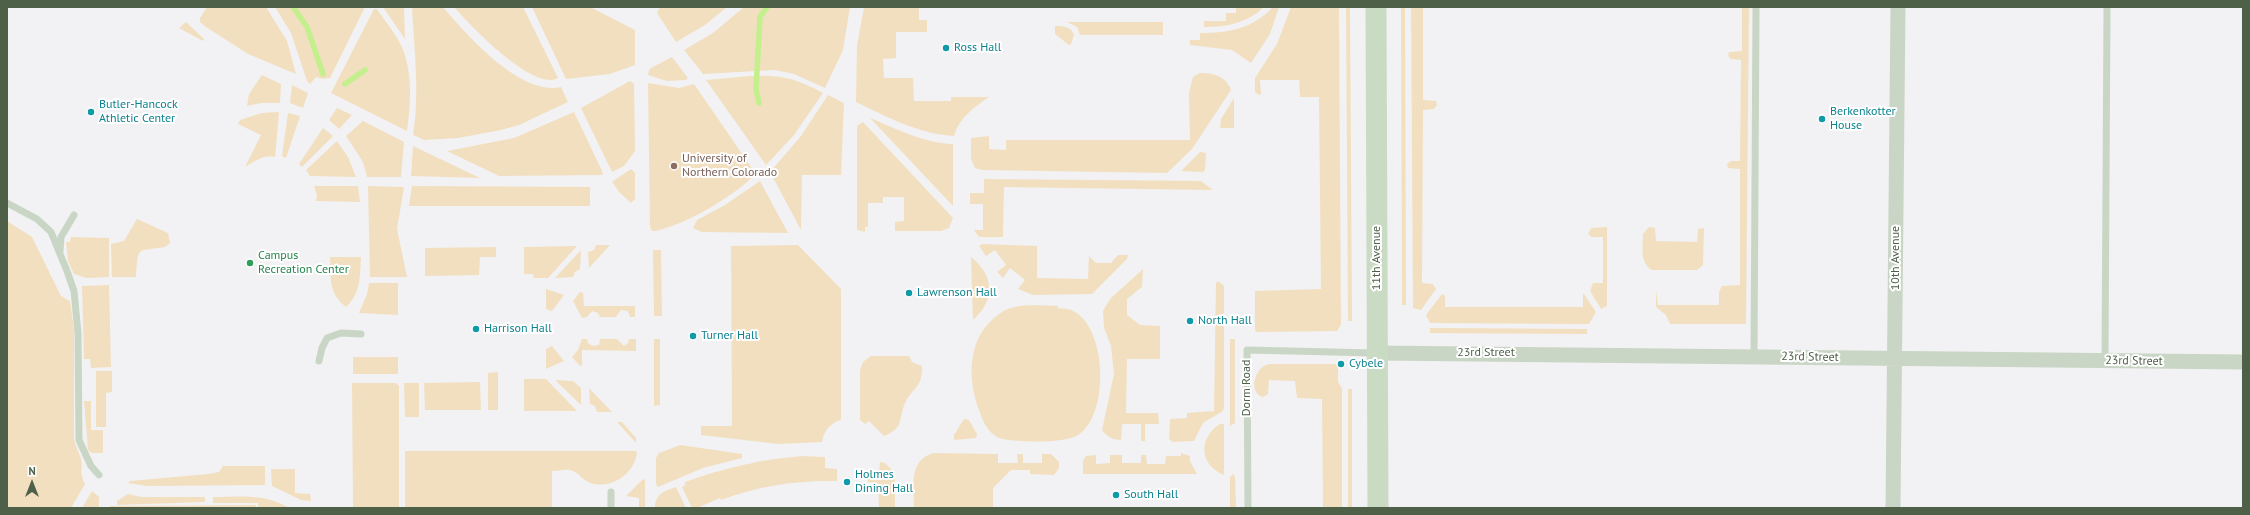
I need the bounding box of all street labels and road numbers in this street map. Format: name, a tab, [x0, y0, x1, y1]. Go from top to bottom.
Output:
street label: 11th Avenue	[1370, 226, 1384, 290]
street label: 10th Avenue	[1889, 226, 1903, 290]
street label: 23rd Street	[1457, 346, 1515, 360]
street label: 23rd Street	[1781, 349, 1839, 365]
street label: 23rd Street	[2105, 353, 2163, 369]
street label: Dorm Road	[1240, 360, 1254, 416]

